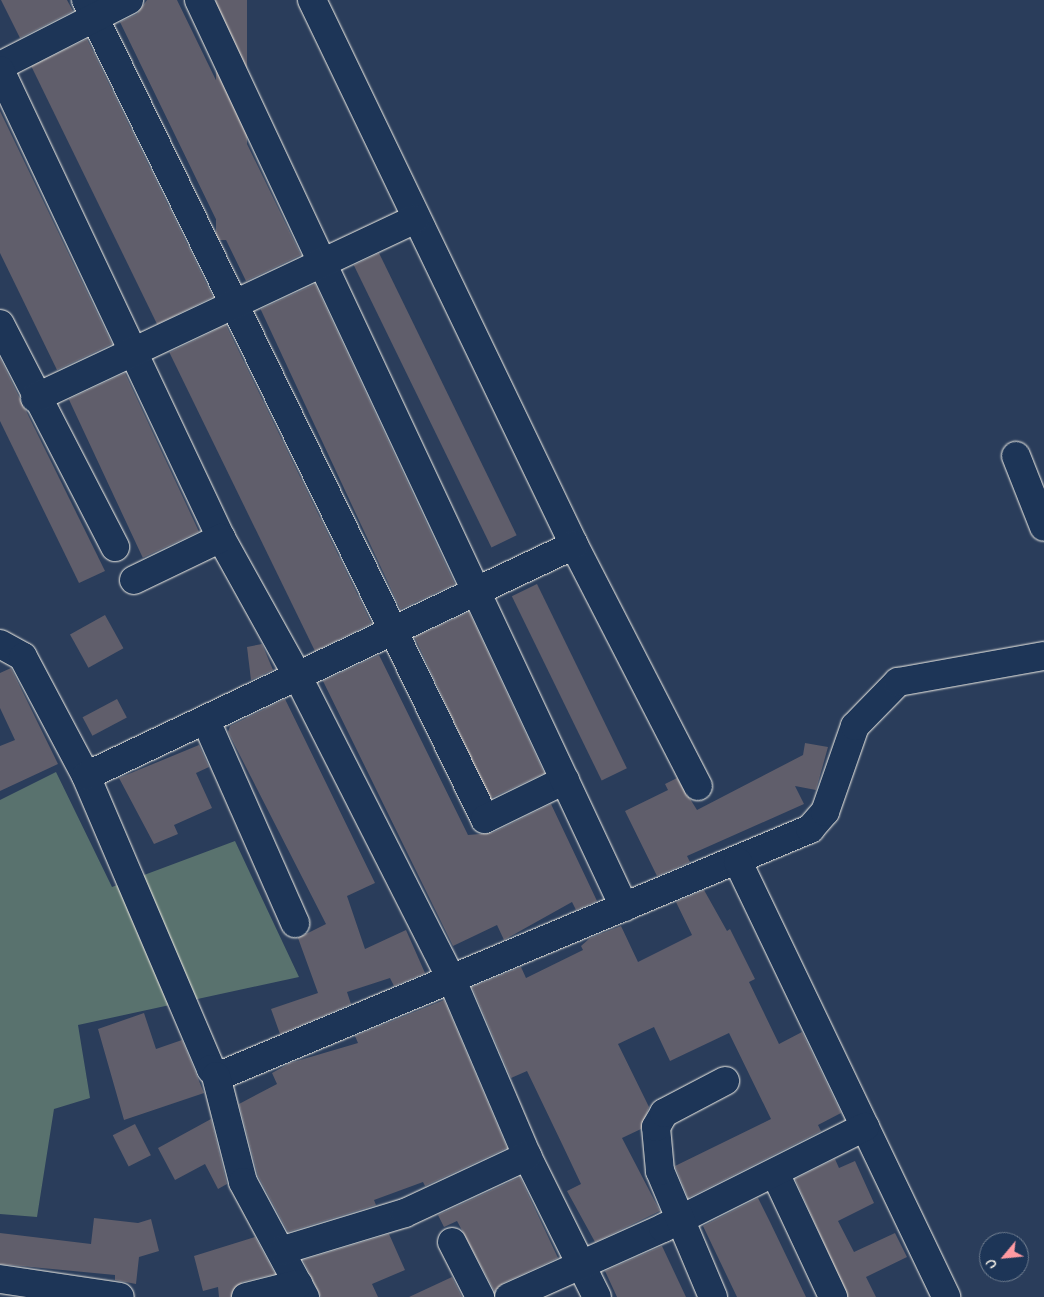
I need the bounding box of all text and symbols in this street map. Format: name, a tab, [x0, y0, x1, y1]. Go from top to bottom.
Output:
north arrow	[979, 1232, 1029, 1282]
text: U	[982, 1255, 1002, 1272]

